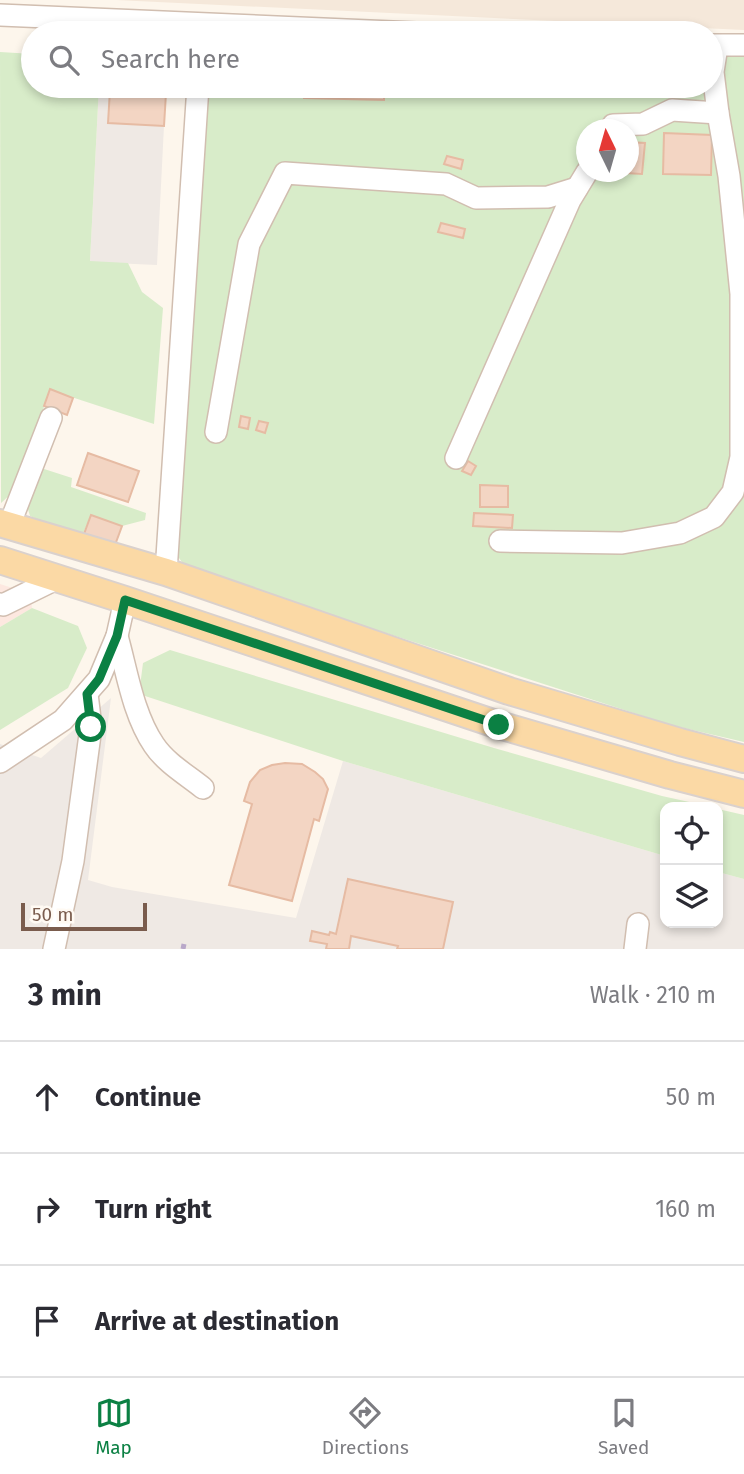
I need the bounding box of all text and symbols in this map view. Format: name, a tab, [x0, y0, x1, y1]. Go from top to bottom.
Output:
search box	[21, 21, 723, 98]
icon: search	[45, 41, 83, 79]
text: Search here	[101, 44, 240, 75]
north arrow	[576, 119, 639, 182]
route end	[483, 709, 514, 740]
route start	[75, 711, 106, 742]
map controls	[660, 802, 723, 928]
button: locate	[660, 802, 723, 865]
button: layers	[660, 865, 723, 928]
scale bar	[21, 900, 147, 932]
text: 50 m	[32, 903, 73, 926]
text: 3 min	[28, 977, 102, 1013]
text: Walk · 210 m	[590, 981, 716, 1009]
icon: ahead	[28, 1078, 66, 1116]
text: Continue	[95, 1082, 201, 1113]
text: 50 m	[666, 1083, 716, 1111]
icon: right	[28, 1190, 66, 1228]
text: Turn right	[95, 1194, 212, 1225]
text: 160 m	[655, 1195, 716, 1223]
icon: arrive	[28, 1302, 66, 1340]
text: Arrive at destination	[95, 1306, 339, 1337]
tab: Map	[95, 1394, 133, 1459]
tab: Directions	[322, 1394, 409, 1459]
tab: Saved	[598, 1394, 649, 1459]

